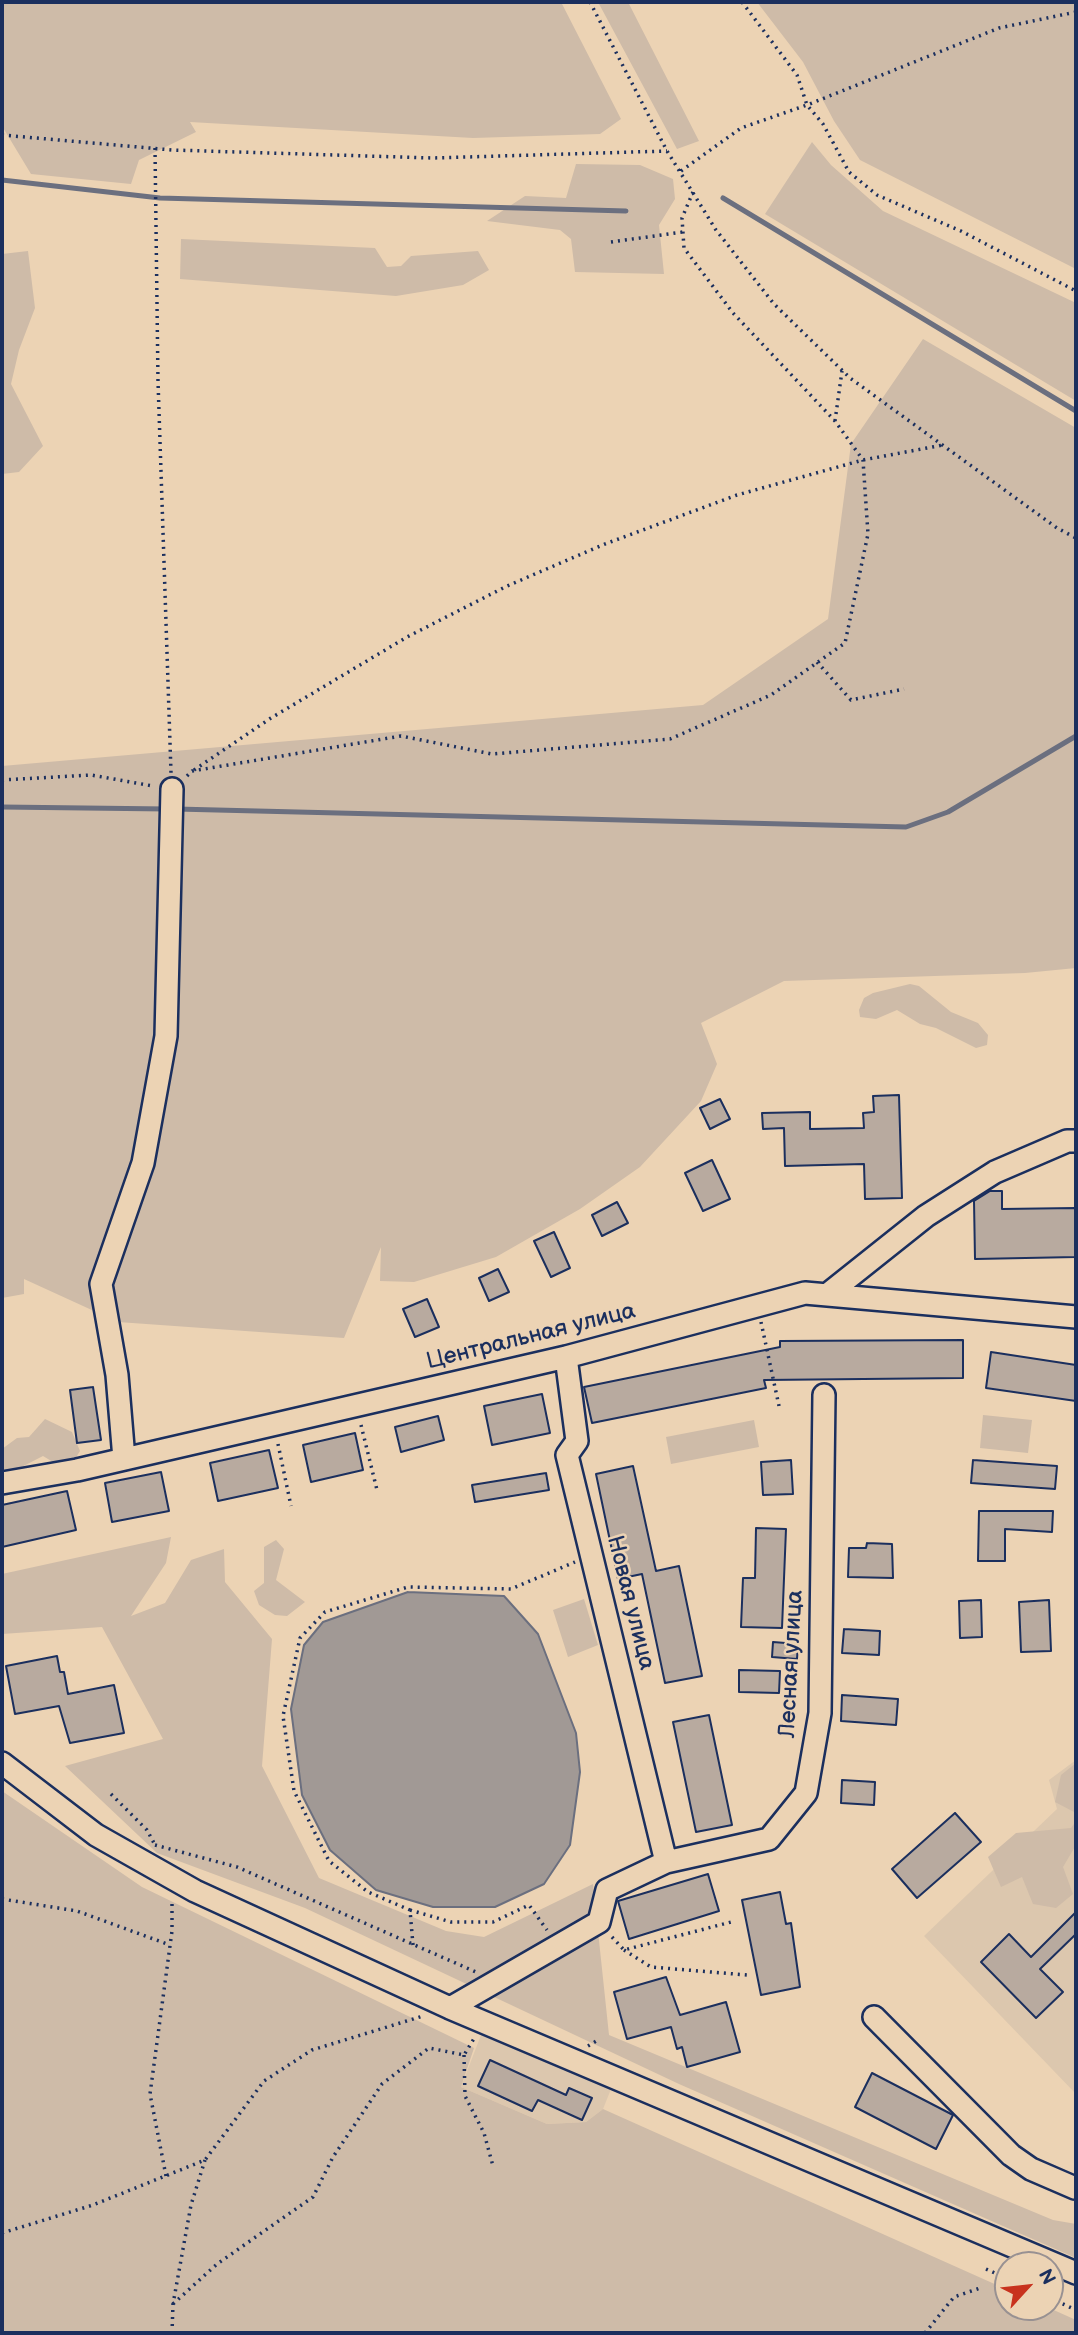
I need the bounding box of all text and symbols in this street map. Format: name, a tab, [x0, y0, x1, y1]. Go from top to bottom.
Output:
street label: Центральная улица	[424, 1298, 638, 1376]
street label: Новая улица	[600, 1533, 660, 1673]
street label: Лесная улица	[774, 1589, 810, 1739]
north arrow	[994, 2251, 1064, 2321]
text: N	[1033, 2266, 1060, 2289]

